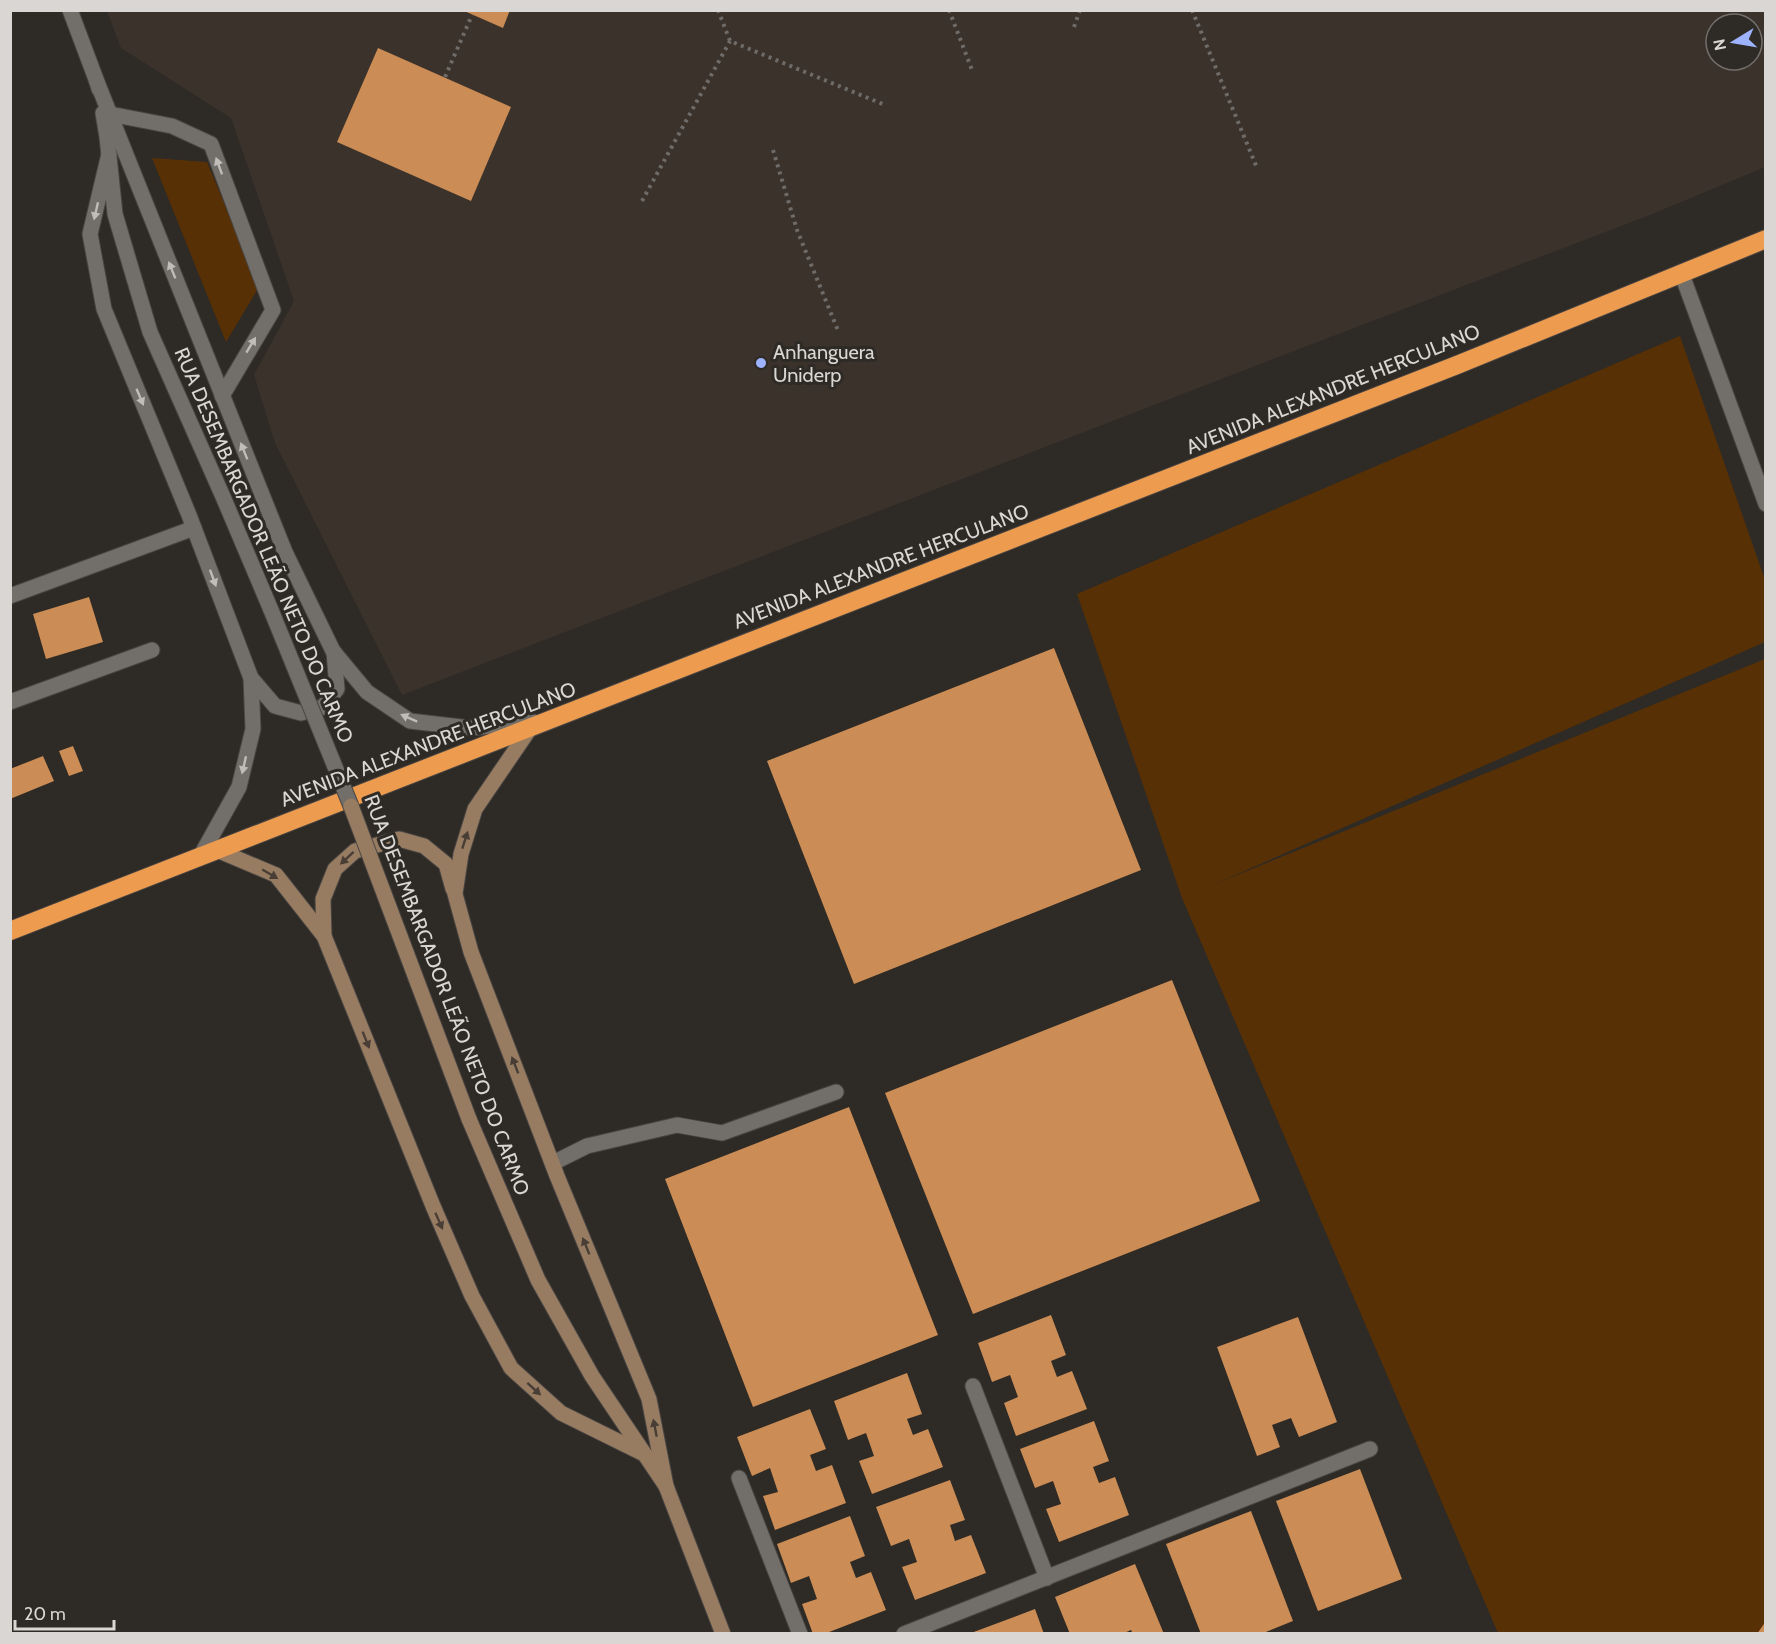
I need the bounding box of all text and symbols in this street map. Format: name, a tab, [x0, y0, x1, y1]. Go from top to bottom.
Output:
north arrow	[1704, 12, 1764, 72]
text: N	[1709, 37, 1730, 52]
one-way arrow	[214, 156, 224, 174]
one-way arrow	[90, 202, 100, 220]
one-way arrow	[167, 261, 177, 279]
street label: AVENIDA ALEXANDRE HERCULANO	[1183, 319, 1483, 459]
one-way arrow	[246, 336, 256, 353]
place label: Anhanguera Uniderp	[773, 340, 875, 387]
street label: RUA DESEMBARGADOR LEÃO NETO DO CARMO	[169, 344, 359, 746]
marker: Anhanguera Uniderp	[754, 356, 768, 370]
one-way arrow	[136, 388, 145, 406]
one-way arrow	[239, 442, 249, 460]
street label: AVENIDA ALEXANDRE HERCULANO	[730, 498, 1032, 634]
one-way arrow	[208, 569, 218, 587]
street label: AVENIDA ALEXANDRE HERCULANO	[277, 676, 579, 812]
one-way arrow	[400, 713, 417, 722]
one-way arrow	[239, 756, 249, 774]
street label: RUA DESEMBARGADOR LEÃO NETO DO CARMO	[359, 791, 535, 1199]
one-way arrow	[461, 831, 470, 849]
one-way arrow	[339, 851, 354, 865]
one-way arrow	[262, 869, 279, 879]
one-way arrow	[362, 1031, 371, 1049]
one-way arrow	[510, 1056, 519, 1074]
one-way arrow	[434, 1212, 444, 1230]
one-way arrow	[581, 1237, 591, 1255]
one-way arrow	[526, 1382, 541, 1395]
one-way arrow	[650, 1419, 659, 1438]
scale bar	[15, 1593, 114, 1631]
text: 20 m	[24, 1603, 66, 1625]

